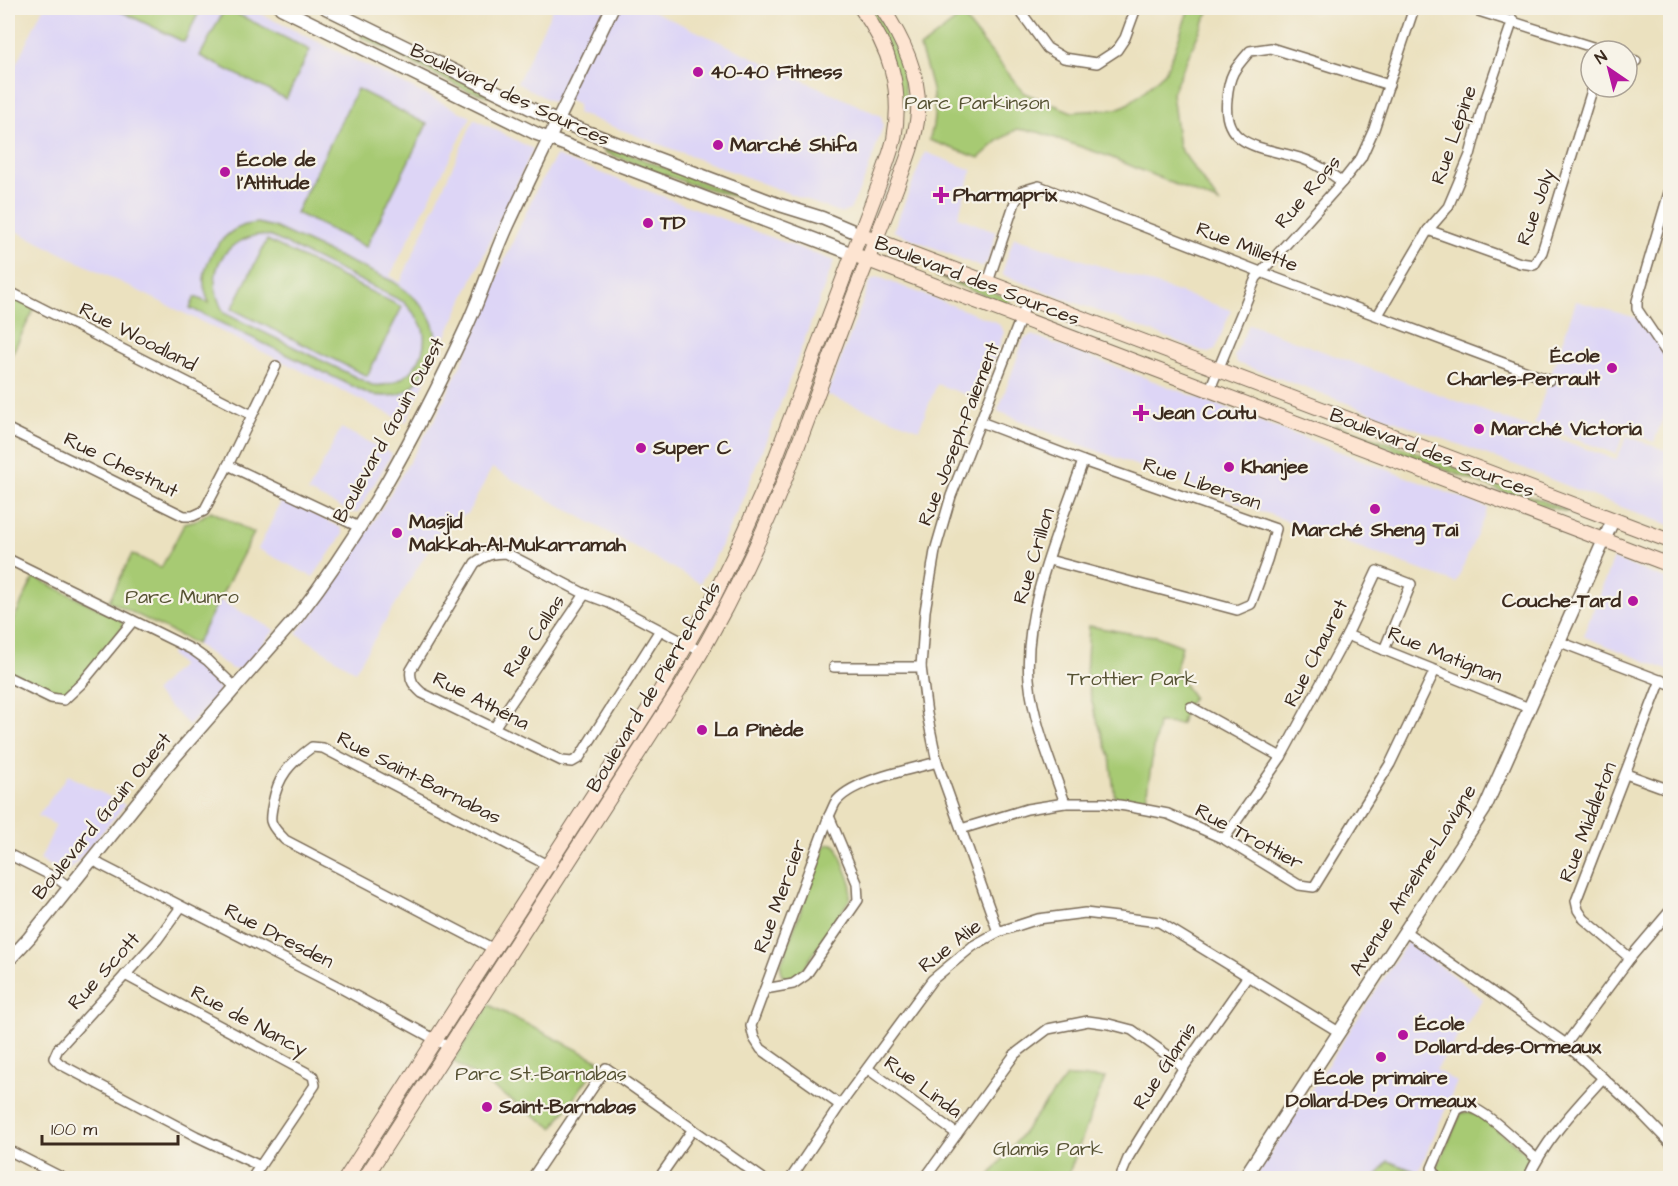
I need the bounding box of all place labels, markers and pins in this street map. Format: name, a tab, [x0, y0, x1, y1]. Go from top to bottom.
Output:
place label: 40-40 Fitness	[710, 58, 843, 86]
marker: 40-40 Fitness	[691, 65, 705, 79]
place label: Marché Shifa	[730, 131, 858, 159]
marker: Marché Shifa	[711, 138, 725, 152]
place label: École de l'Altitude	[237, 146, 316, 197]
marker: École de l'Altitude	[218, 165, 232, 179]
place label: Pharmaprix	[953, 181, 1058, 209]
marker: Pharmaprix	[934, 188, 948, 202]
place label: TD	[659, 209, 685, 237]
marker: TD	[641, 216, 655, 230]
place label: École Charles-Perrault	[1447, 342, 1601, 393]
marker: École Charles-Perrault	[1605, 361, 1619, 375]
place label: Jean Coutu	[1152, 399, 1256, 427]
marker: Jean Coutu	[1134, 406, 1148, 420]
place label: Marché Victoria	[1491, 415, 1643, 443]
marker: Marché Victoria	[1472, 422, 1486, 436]
place label: Super C	[652, 434, 732, 462]
marker: Super C	[634, 441, 648, 455]
place label: Khanjee	[1241, 453, 1309, 481]
marker: Khanjee	[1222, 460, 1236, 474]
marker: Marché Sheng Tai	[1368, 502, 1382, 516]
place label: Masjid Makkah-Al-Mukarramah	[409, 508, 627, 559]
place label: Marché Sheng Tai	[1292, 516, 1459, 545]
marker: Masjid Makkah-Al-Mukarramah	[390, 526, 404, 540]
place label: Couche-Tard	[1502, 587, 1622, 615]
marker: Couche-Tard	[1626, 594, 1640, 608]
place label: La Pinède	[714, 716, 804, 744]
marker: La Pinède	[695, 723, 709, 737]
place label: École Dollard-des-Ormeaux	[1415, 1010, 1602, 1061]
marker: École Dollard-des-Ormeaux	[1396, 1028, 1410, 1042]
marker: École primaire Dollard-Des Ormeaux	[1374, 1050, 1388, 1064]
place label: École primaire Dollard-Des Ormeaux	[1286, 1064, 1477, 1115]
place label: Saint-Barnabas	[498, 1093, 636, 1121]
marker: Saint-Barnabas	[480, 1100, 494, 1114]

